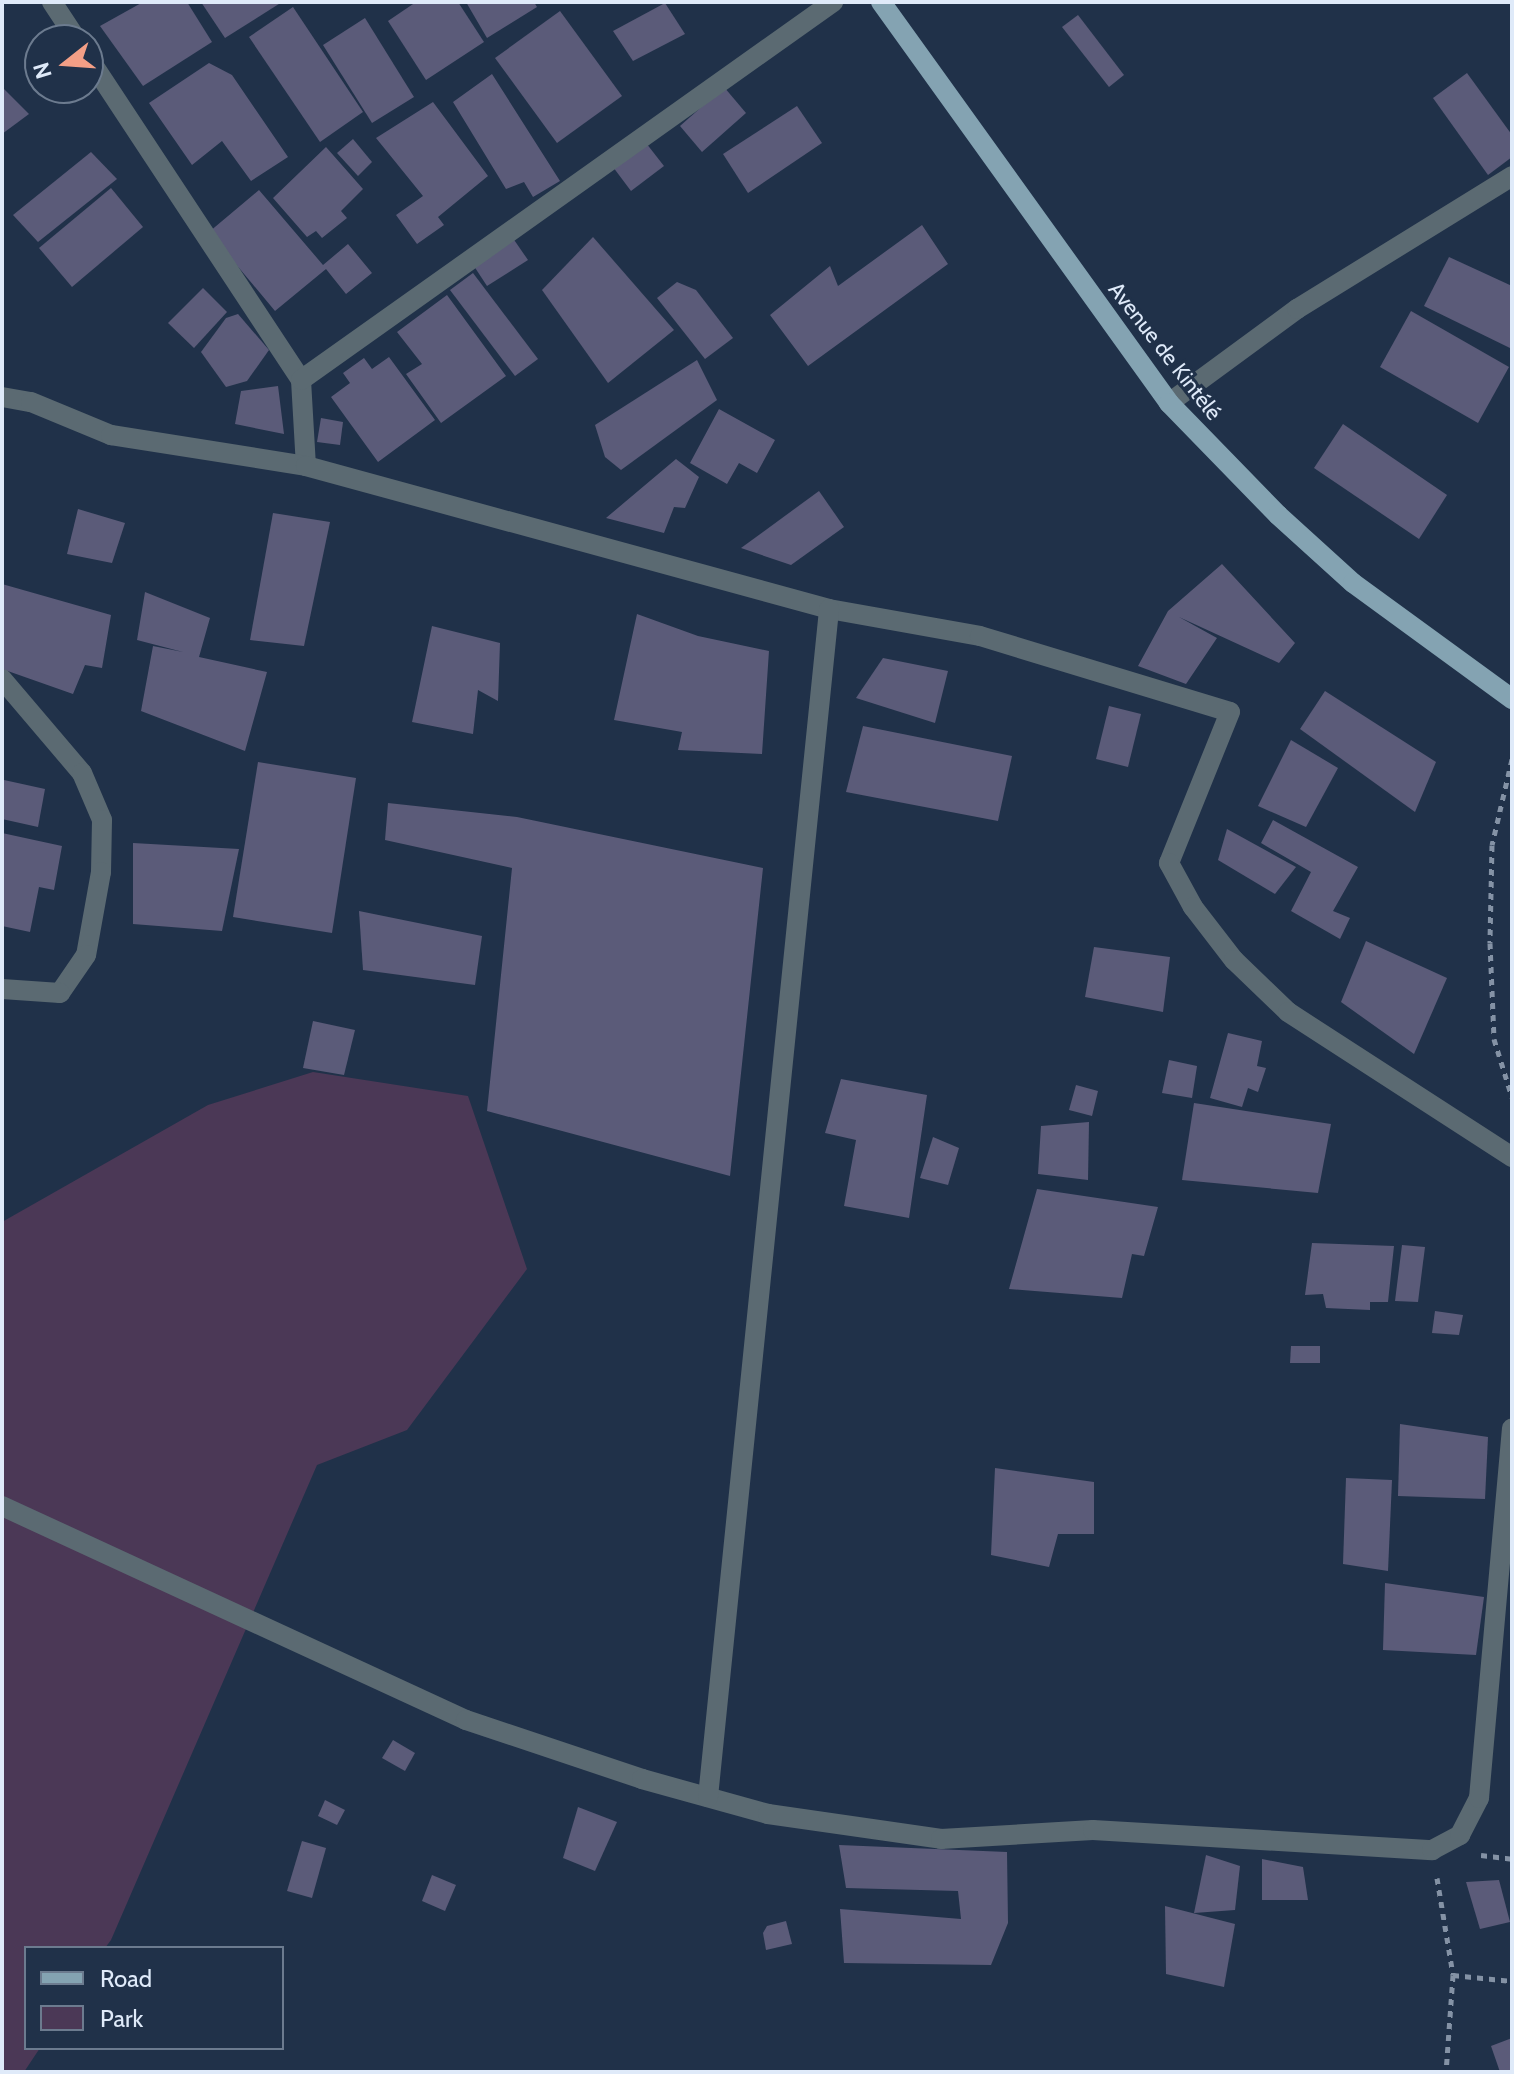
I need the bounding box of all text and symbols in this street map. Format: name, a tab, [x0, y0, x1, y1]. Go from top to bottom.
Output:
north arrow	[24, 24, 104, 104]
text: N	[27, 59, 58, 82]
street label: Avenue de Kintélé	[1103, 277, 1227, 425]
legend	[24, 1946, 284, 2050]
text: Road	[100, 1964, 152, 1993]
text: Park	[100, 2004, 143, 2033]

